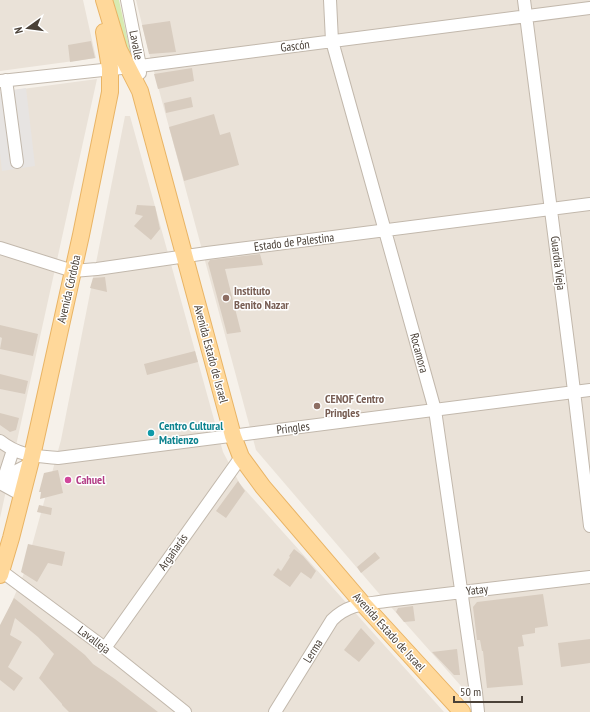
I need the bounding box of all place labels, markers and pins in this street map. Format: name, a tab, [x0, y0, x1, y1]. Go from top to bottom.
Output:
place label: Instituto Benito Nazar	[234, 283, 289, 312]
marker: Instituto Benito Nazar	[221, 293, 231, 303]
place label: CENOF Centro Pringles	[325, 391, 385, 420]
marker: CENOF Centro Pringles	[312, 401, 322, 411]
place label: Centro Cultural Matienzo	[159, 418, 223, 447]
marker: Centro Cultural Matienzo	[146, 428, 156, 438]
place label: Cahuel	[76, 472, 105, 487]
marker: Cahuel	[63, 475, 73, 485]

